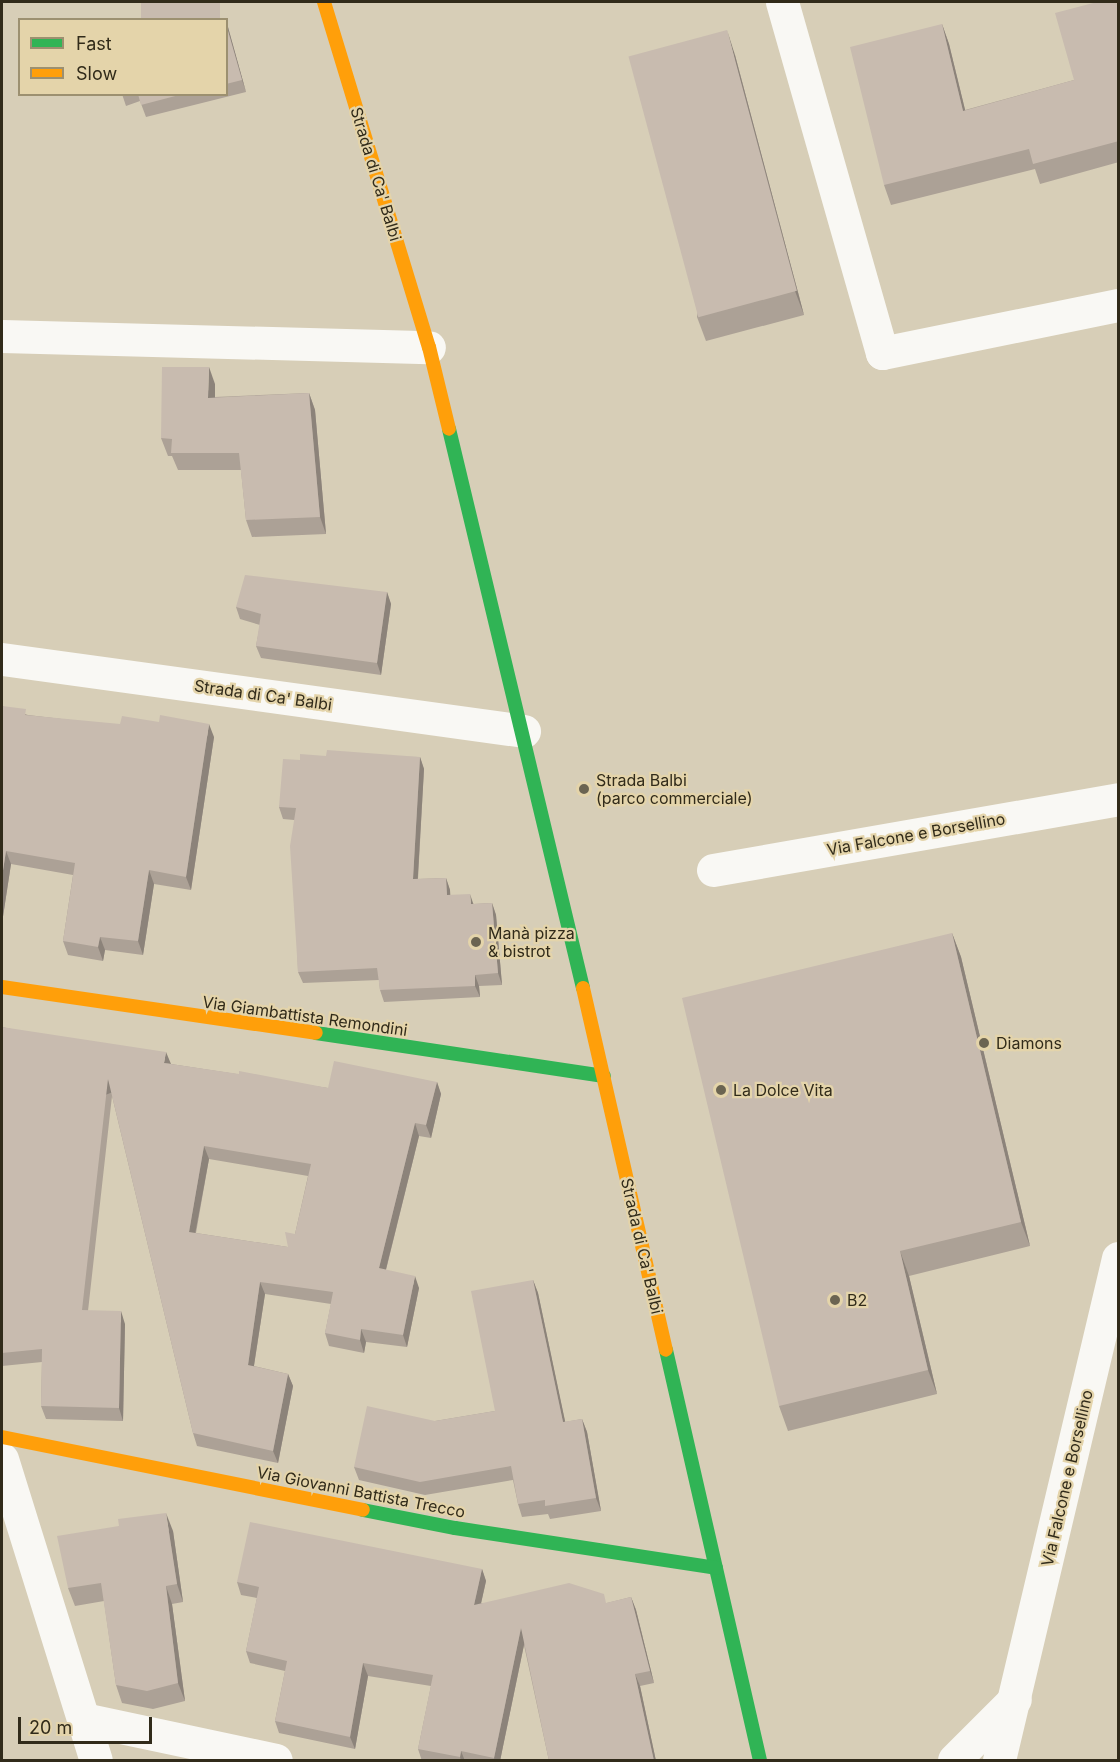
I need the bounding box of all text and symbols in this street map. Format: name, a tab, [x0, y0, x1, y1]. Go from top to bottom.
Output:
legend	[18, 18, 228, 96]
text: Fast	[76, 33, 112, 54]
text: Slow	[76, 63, 117, 84]
street label: Strada di Ca' Balbi	[347, 105, 405, 243]
street label: Strada di Ca' Balbi	[193, 676, 333, 714]
place label: Strada Balbi (parco commerciale)	[596, 770, 752, 808]
marker: Strada Balbi (parco commerciale)	[577, 782, 591, 796]
street label: Via Falcone e Borsellino	[825, 809, 1007, 859]
place label: Manà pizza & bistrot	[488, 923, 575, 961]
marker: Manà pizza & bistrot	[469, 935, 483, 949]
street label: Via Giambattista Remondini	[201, 992, 409, 1040]
place label: Diamons	[996, 1033, 1062, 1053]
marker: Diamons	[977, 1036, 991, 1050]
place label: La Dolce Vita	[733, 1080, 833, 1100]
marker: La Dolce Vita	[714, 1083, 728, 1097]
street label: Strada di Ca' Balbi	[617, 1176, 667, 1316]
place label: B2	[847, 1290, 867, 1310]
marker: B2	[828, 1293, 842, 1307]
street label: Via Falcone e Borsellino	[1037, 1388, 1097, 1568]
street label: Via Giovanni Battista Trecco	[255, 1462, 467, 1522]
scale bar	[21, 1705, 154, 1743]
text: 20 m	[29, 1717, 72, 1738]

